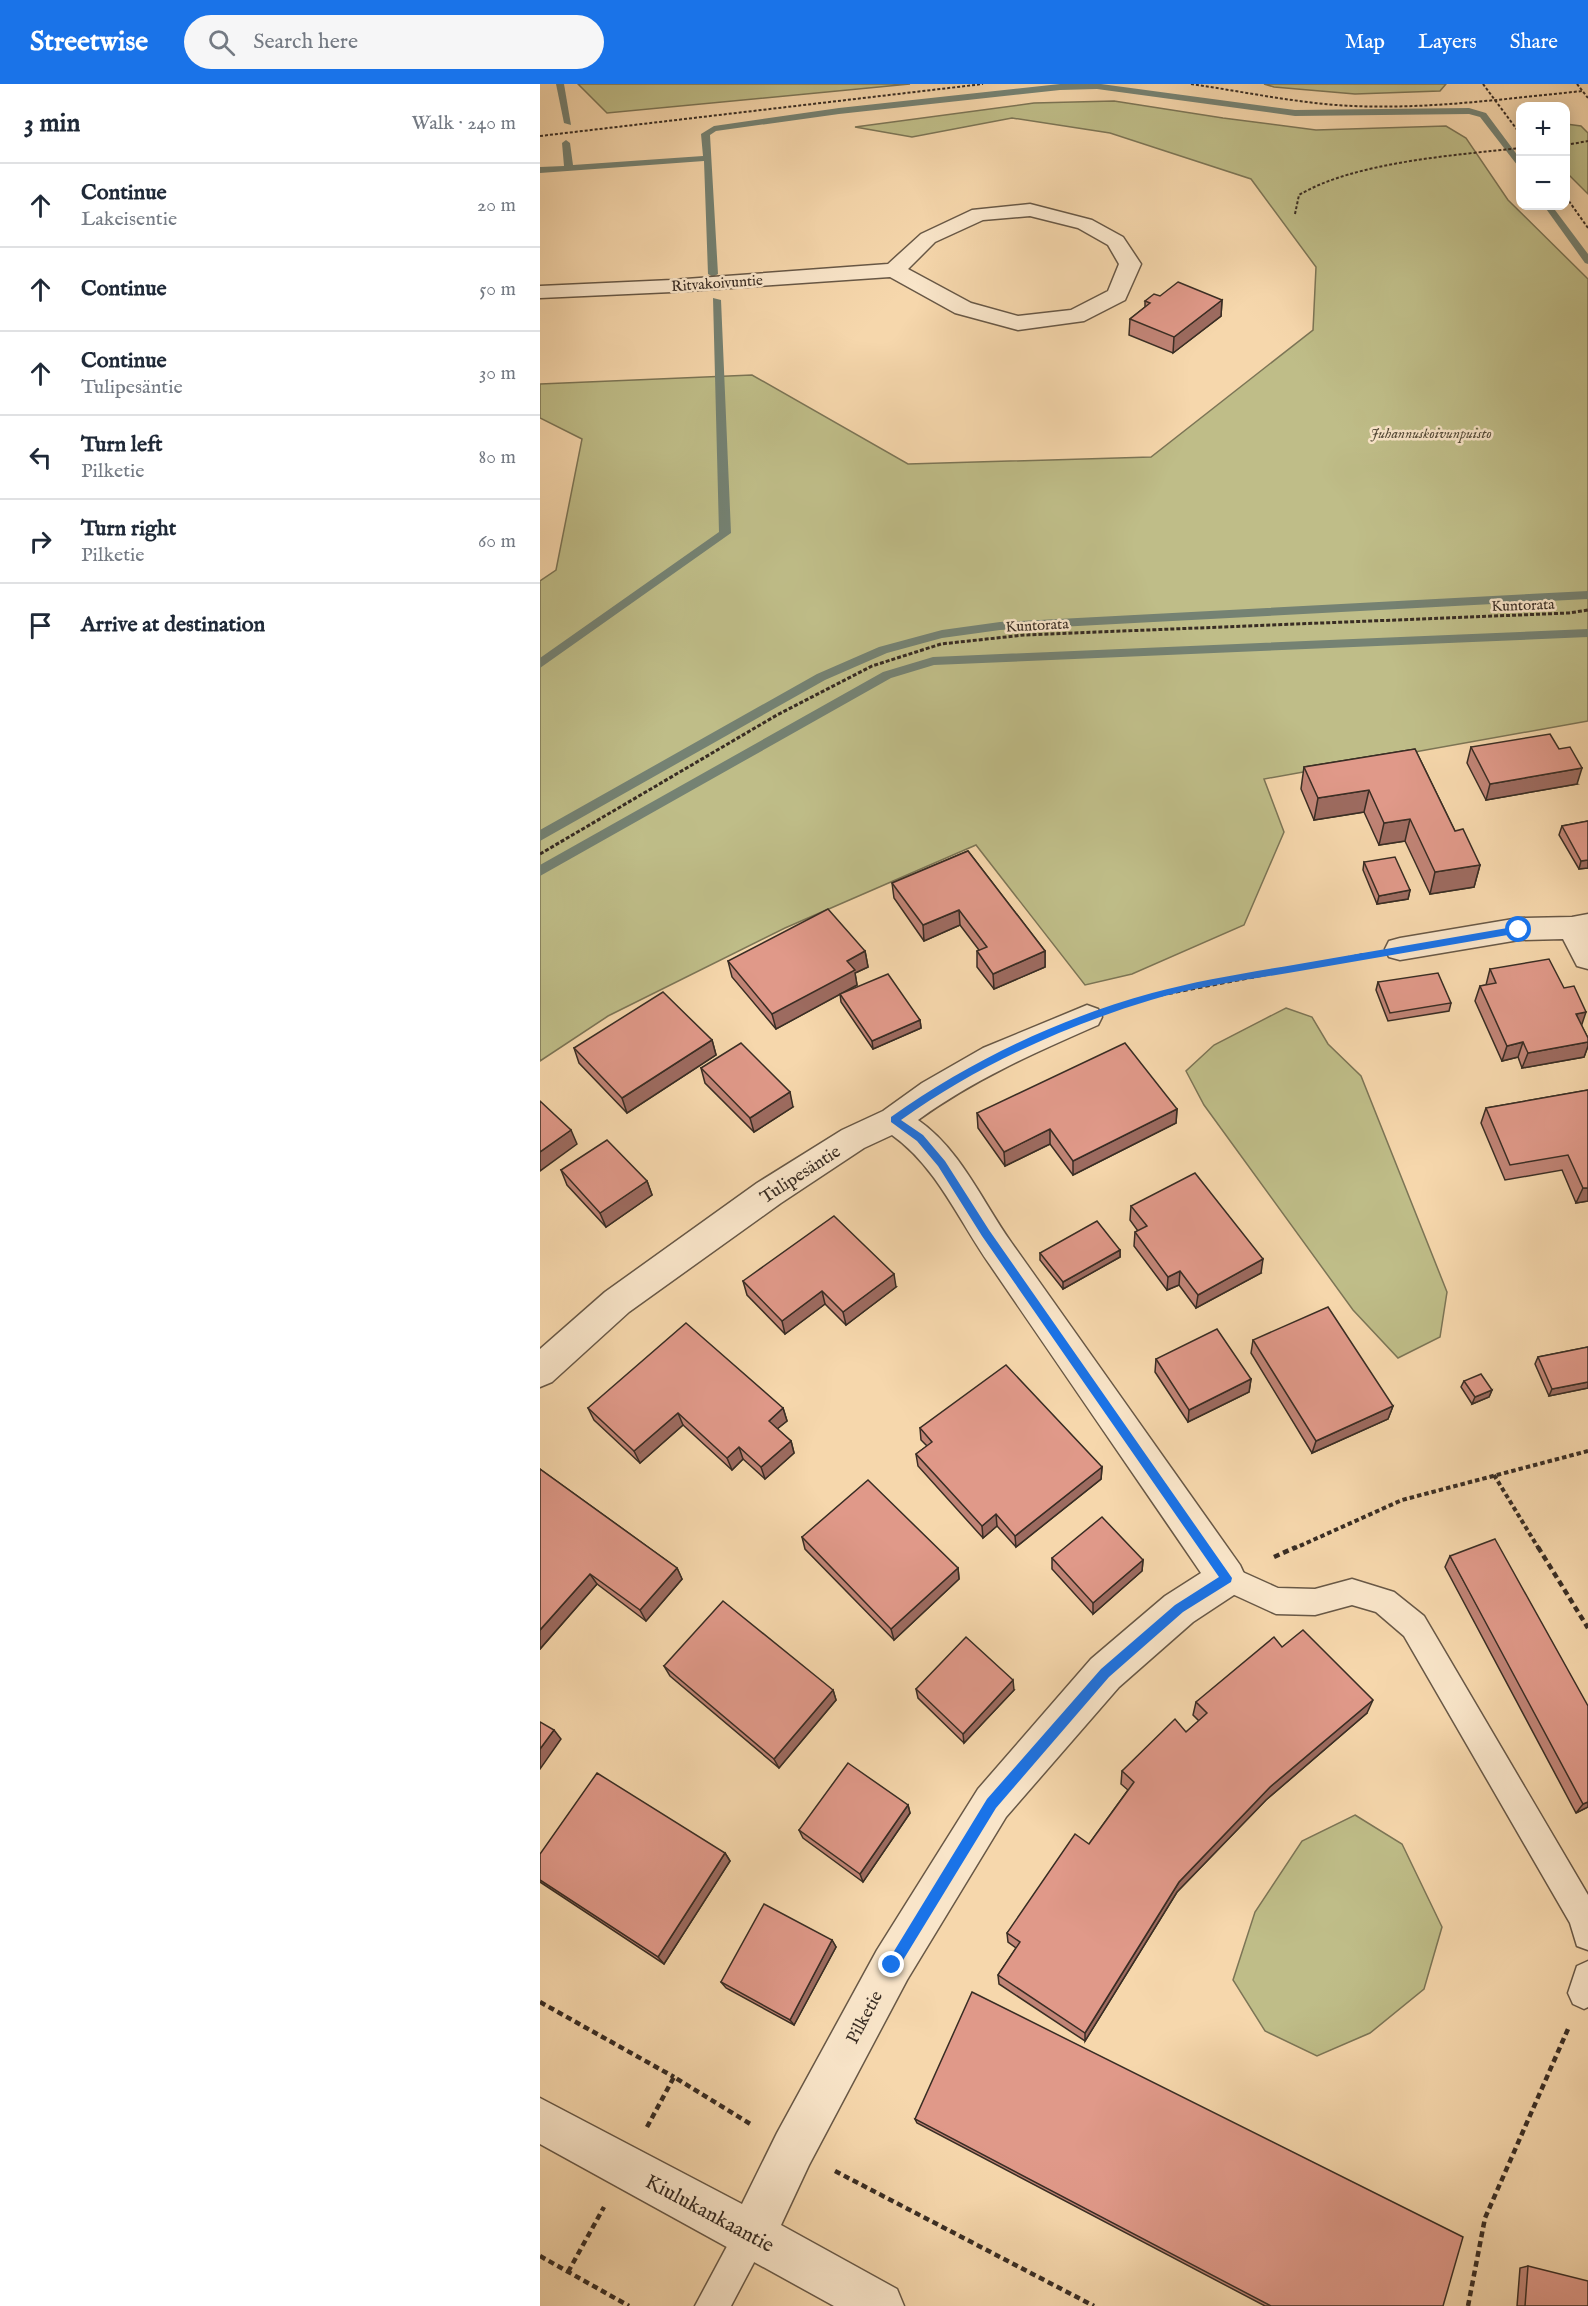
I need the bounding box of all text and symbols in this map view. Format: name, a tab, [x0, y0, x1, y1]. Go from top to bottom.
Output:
search box	[184, 15, 604, 69]
text: Streetwise	[30, 25, 148, 60]
icon: search	[205, 26, 238, 59]
text: Search here	[253, 28, 358, 56]
text: Map	[1345, 29, 1385, 56]
text: Layers	[1418, 29, 1477, 56]
text: Share	[1510, 29, 1558, 56]
map controls	[1516, 102, 1570, 210]
button: +	[1516, 102, 1570, 156]
text: 3 min	[24, 107, 80, 140]
text: Walk · 240 m	[411, 111, 516, 136]
button: −	[1516, 156, 1570, 210]
text: Continue	[81, 179, 167, 207]
icon: ahead	[24, 189, 57, 222]
text: 20 m	[477, 193, 516, 218]
text: Lakeisentie	[81, 207, 177, 232]
street label: Ritvakoivuntie	[671, 271, 764, 296]
icon: ahead	[24, 273, 57, 306]
text: Continue	[81, 275, 167, 303]
text: 50 m	[479, 277, 516, 302]
text: Continue	[81, 347, 167, 375]
icon: ahead	[24, 357, 57, 390]
text: 30 m	[479, 361, 516, 386]
text: Tulipesäntie	[81, 375, 183, 400]
park label: Juhannuskoivunpuisto	[1370, 424, 1492, 443]
text: Turn left	[81, 431, 163, 459]
icon: left	[24, 441, 57, 474]
text: 80 m	[479, 445, 516, 470]
text: Pilketie	[81, 459, 144, 484]
text: Turn right	[81, 515, 176, 543]
icon: right	[24, 525, 57, 558]
text: 60 m	[478, 529, 516, 554]
text: Pilketie	[81, 543, 144, 568]
street label: Kuntorata	[1491, 595, 1555, 616]
icon: arrive	[24, 609, 57, 642]
text: Arrive at destination	[81, 611, 265, 639]
street label: Kuntorata	[1005, 614, 1070, 637]
route start	[1505, 916, 1531, 942]
street label: Tulipesäntie	[756, 1141, 845, 1210]
route end	[878, 1951, 904, 1977]
street label: Pilketie	[842, 1987, 889, 2048]
street label: Kiulukankaantie	[640, 2169, 779, 2260]

